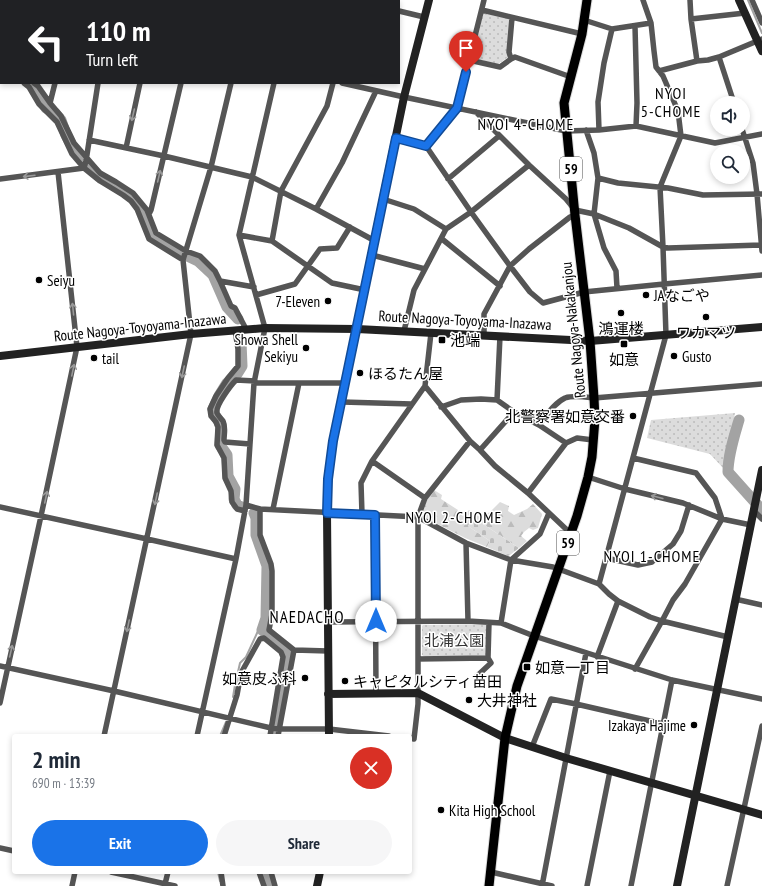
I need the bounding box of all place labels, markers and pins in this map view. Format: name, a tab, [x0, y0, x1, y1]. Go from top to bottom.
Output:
pin	[449, 31, 483, 72]
place label: Seiyu	[47, 271, 75, 290]
marker: Seiyu	[34, 275, 44, 285]
place label: JAなごや	[653, 286, 710, 305]
marker: JAなごや	[641, 290, 651, 300]
place label: 7-Eleven	[275, 292, 320, 311]
marker: 7-Eleven	[323, 296, 333, 306]
marker: 鴻運楼	[616, 308, 626, 318]
marker: ワカマツ	[701, 312, 711, 322]
place label: 鴻運楼	[598, 319, 644, 338]
place label: ワカマツ	[676, 323, 736, 342]
place label: Showa Shell Sekiyu	[234, 330, 298, 366]
place label: 池端	[450, 331, 480, 350]
marker: 池端	[437, 335, 447, 345]
marker: 如意	[619, 339, 629, 349]
marker: Showa Shell Sekiyu	[301, 343, 311, 353]
place label: Gusto	[682, 347, 711, 366]
place label: tail	[102, 349, 119, 368]
place label: 如意	[609, 350, 639, 369]
marker: Gusto	[669, 351, 679, 361]
marker: tail	[89, 353, 99, 363]
place label: ほるたん屋	[368, 364, 443, 383]
marker: ほるたん屋	[355, 368, 365, 378]
place label: 北警察署如意交番	[505, 407, 625, 426]
marker: 北警察署如意交番	[628, 411, 638, 421]
place label: 如意一丁目	[535, 658, 610, 677]
marker: 如意一丁目	[522, 662, 532, 672]
place label: 如意皮ふ科	[222, 669, 297, 688]
place label: キャピタルシティ苗田	[353, 672, 502, 691]
marker: 如意皮ふ科	[300, 673, 310, 683]
marker: キャピタルシティ苗田	[340, 676, 350, 686]
place label: 大井神社	[477, 691, 537, 710]
marker: 大井神社	[464, 695, 474, 705]
place label: Izakaya Hajime	[608, 716, 686, 735]
marker: Izakaya Hajime	[689, 720, 699, 730]
place label: Kita High School	[449, 801, 536, 820]
marker: Kita High School	[436, 805, 446, 815]

